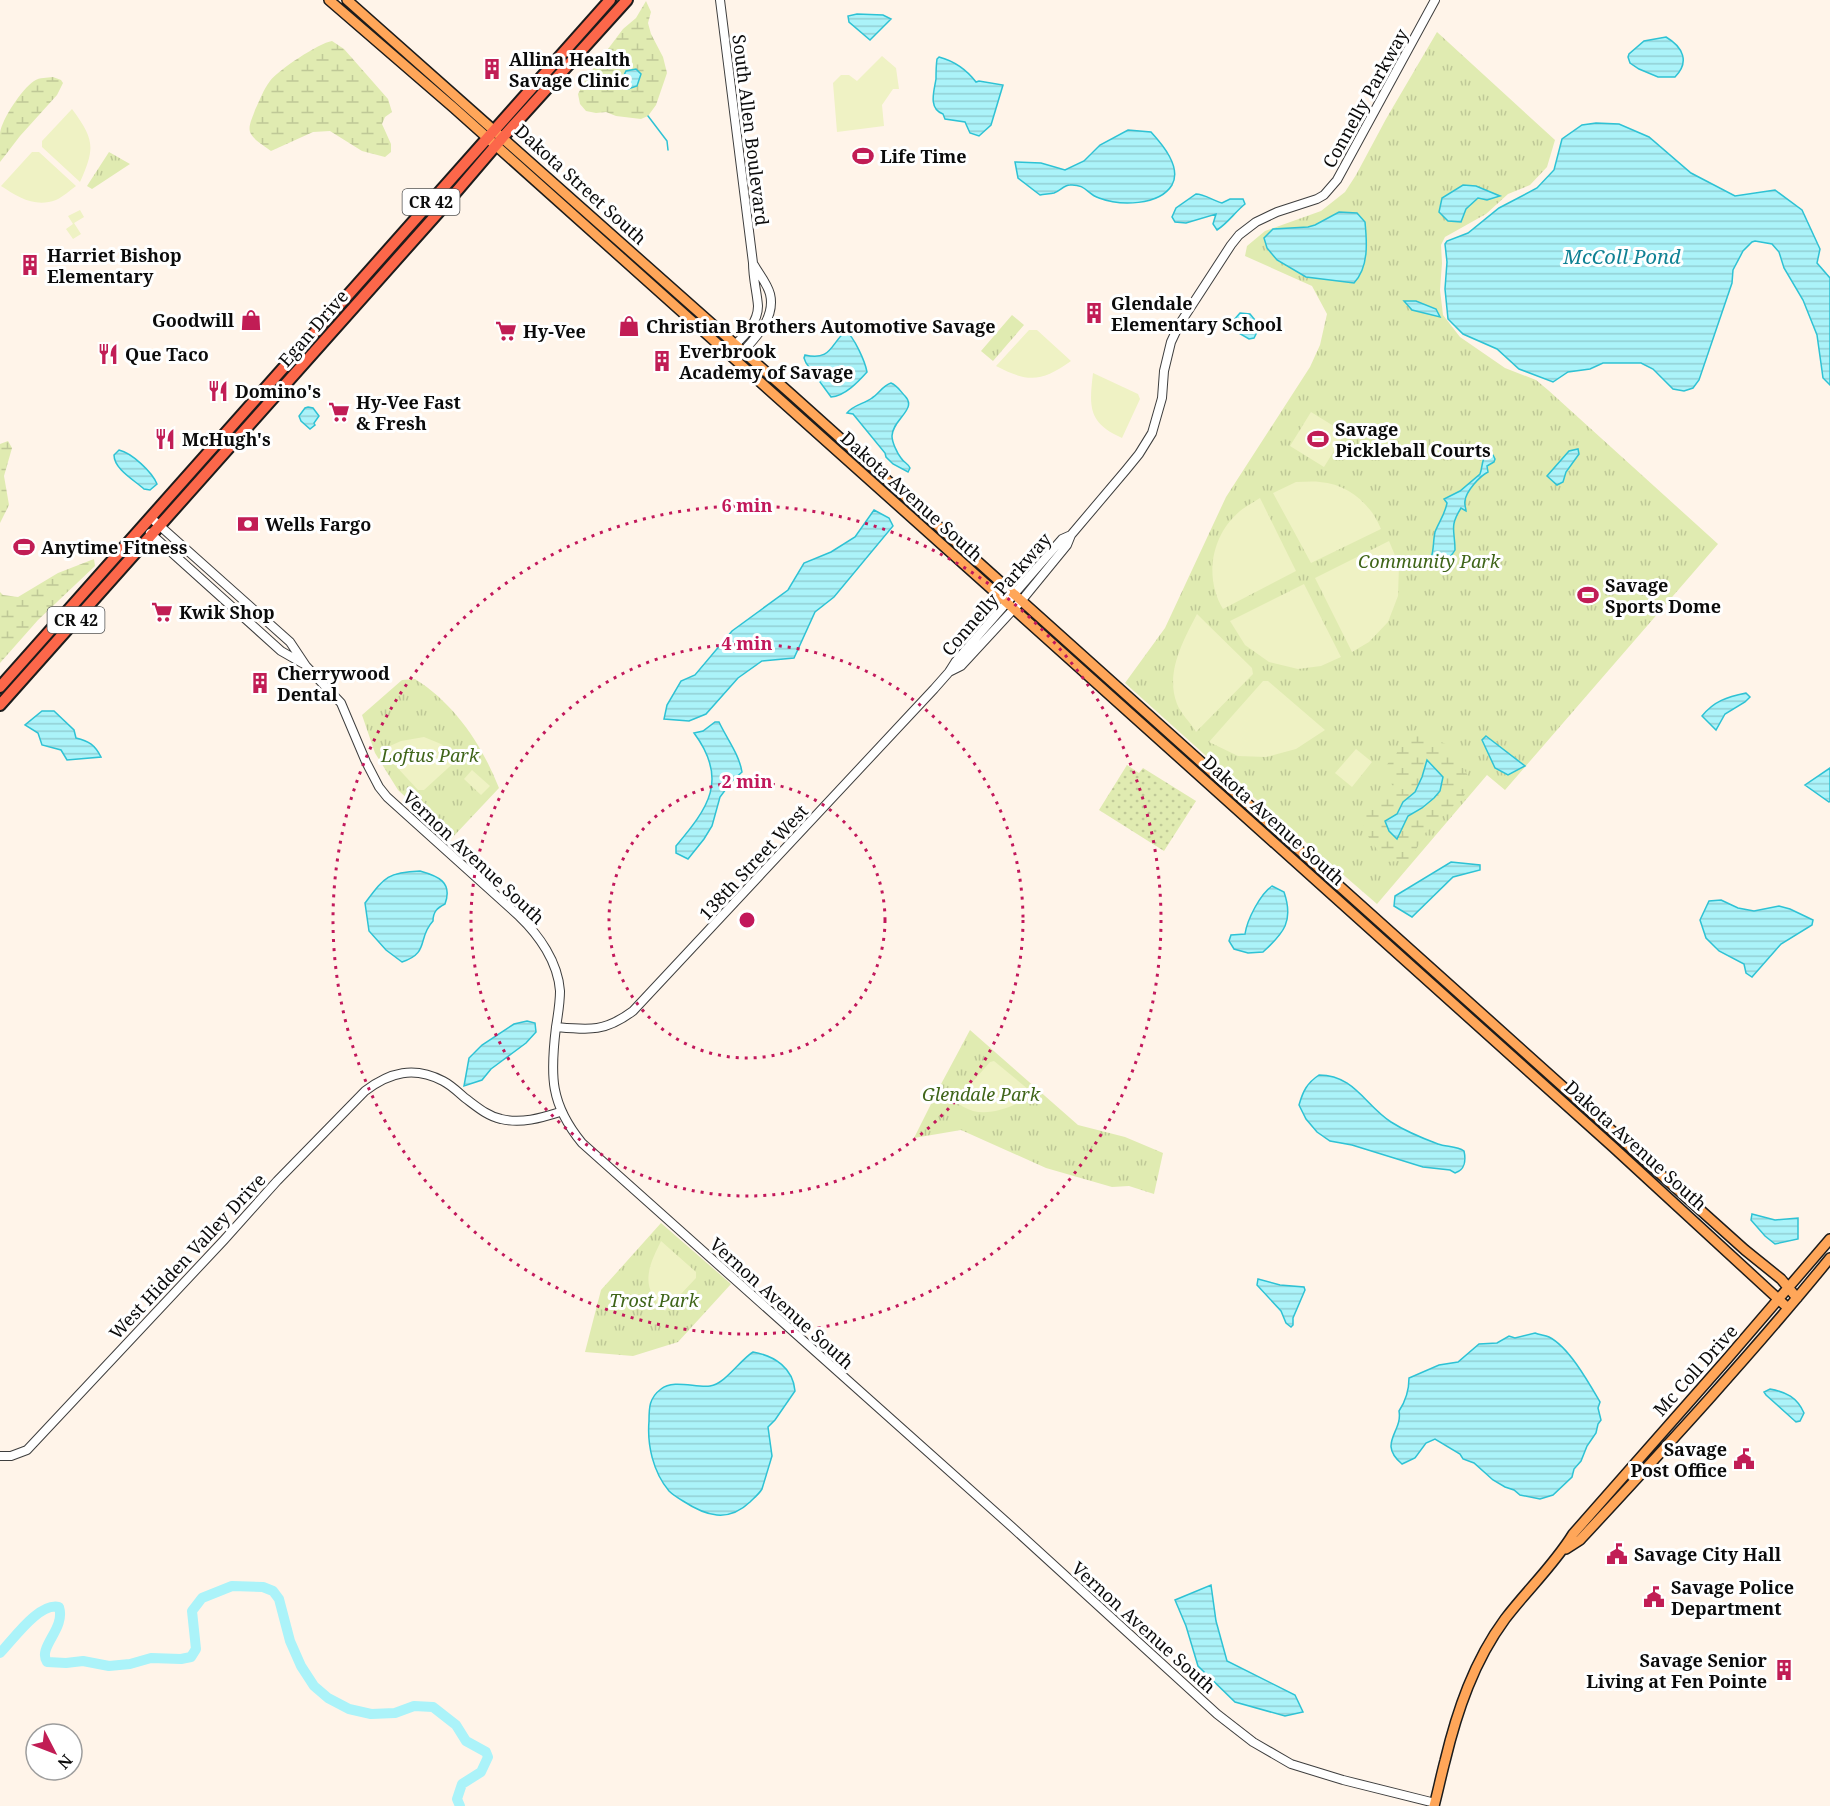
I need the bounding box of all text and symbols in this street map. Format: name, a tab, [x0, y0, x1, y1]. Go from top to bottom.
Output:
street label: Connelly Parkway	[1317, 23, 1414, 172]
street label: South Allen Boulevard	[727, 33, 775, 227]
place label: Allina Health Savage Clinic	[509, 47, 631, 92]
building icon: Allina Health Savage Clinic	[480, 57, 504, 81]
street label: Dakota Street South	[510, 118, 652, 250]
sports icon: Life Time	[851, 144, 875, 168]
place label: Life Time	[880, 144, 967, 168]
road number: CR 42	[402, 189, 460, 215]
place label: Harriet Bishop Elementary	[47, 243, 182, 288]
water label: McColl Pond	[1562, 243, 1681, 270]
building icon: Harriet Bishop Elementary	[18, 253, 42, 277]
street label: Egan Drive	[273, 284, 353, 372]
place label: Glendale Elementary School	[1111, 291, 1283, 336]
building icon: Glendale Elementary School	[1082, 301, 1106, 325]
place label: Goodwill	[152, 308, 235, 332]
shop icon: Goodwill	[239, 308, 263, 332]
shop icon: Christian Brothers Automotive Savage	[617, 314, 641, 338]
place label: Christian Brothers Automotive Savage	[646, 314, 996, 338]
supermarket icon: Hy-Vee	[494, 319, 518, 343]
place label: Hy-Vee	[523, 319, 586, 343]
place label: Everbrook Academy of Savage	[679, 339, 853, 384]
restaurant icon: Que Taco	[96, 342, 120, 366]
place label: Que Taco	[125, 342, 209, 366]
building icon: Everbrook Academy of Savage	[650, 349, 674, 373]
restaurant icon: Domino's	[206, 379, 230, 403]
place label: Domino's	[235, 379, 321, 403]
place label: Hy-Vee Fast & Fresh	[356, 390, 461, 435]
supermarket icon: Hy-Vee Fast & Fresh	[327, 400, 351, 424]
place label: Savage Pickleball Courts	[1335, 417, 1491, 462]
street label: Dakota Avenue South	[836, 426, 988, 566]
restaurant icon: McHugh's	[153, 427, 177, 451]
place label: McHugh's	[182, 427, 271, 451]
sports icon: Savage Pickleball Courts	[1306, 427, 1330, 451]
text: 6 min	[722, 493, 772, 517]
bank icon: Wells Fargo	[236, 512, 260, 536]
place label: Wells Fargo	[265, 512, 371, 536]
street label: Connelly Parkway	[936, 527, 1057, 661]
sports icon: Anytime Fitness	[12, 535, 36, 559]
place label: Anytime Fitness	[41, 535, 188, 559]
park label: Community Park	[1358, 549, 1501, 573]
place label: Savage Sports Dome	[1605, 573, 1721, 618]
sports icon: Savage Sports Dome	[1576, 583, 1600, 607]
supermarket icon: Kwik Shop	[150, 600, 174, 624]
place label: Kwik Shop	[179, 600, 275, 624]
road number: CR 42	[48, 607, 104, 633]
text: 4 min	[722, 631, 772, 655]
place label: Cherrywood Dental	[277, 661, 390, 706]
building icon: Cherrywood Dental	[248, 671, 272, 695]
park label: Loftus Park	[380, 743, 480, 767]
street label: Dakota Avenue South	[1198, 750, 1350, 890]
text: 2 min	[722, 769, 772, 793]
street label: Vernon Avenue South	[398, 785, 550, 929]
street label: 138th Street West	[693, 799, 813, 925]
centre of rings	[737, 910, 757, 930]
street label: Dakota Avenue South	[1560, 1075, 1712, 1215]
park label: Glendale Park	[922, 1082, 1041, 1106]
street label: West Hidden Valley Drive	[104, 1168, 270, 1344]
street label: Vernon Avenue South	[705, 1232, 859, 1374]
park label: Trost Park	[609, 1288, 699, 1312]
street label: Mc Coll Drive	[1648, 1319, 1742, 1421]
place label: Savage Post Office	[1631, 1437, 1727, 1482]
public building icon: Savage Post Office	[1732, 1447, 1756, 1471]
public building icon: Savage City Hall	[1605, 1542, 1629, 1566]
place label: Savage City Hall	[1634, 1542, 1782, 1566]
street label: Vernon Avenue South	[1067, 1556, 1221, 1698]
place label: Savage Police Department	[1671, 1575, 1794, 1620]
public building icon: Savage Police Department	[1642, 1585, 1666, 1609]
place label: Savage Senior Living at Fen Pointe	[1586, 1648, 1768, 1693]
building icon: Savage Senior Living at Fen Pointe	[1772, 1658, 1796, 1682]
north arrow	[24, 1722, 84, 1782]
text: N	[52, 1750, 78, 1774]

